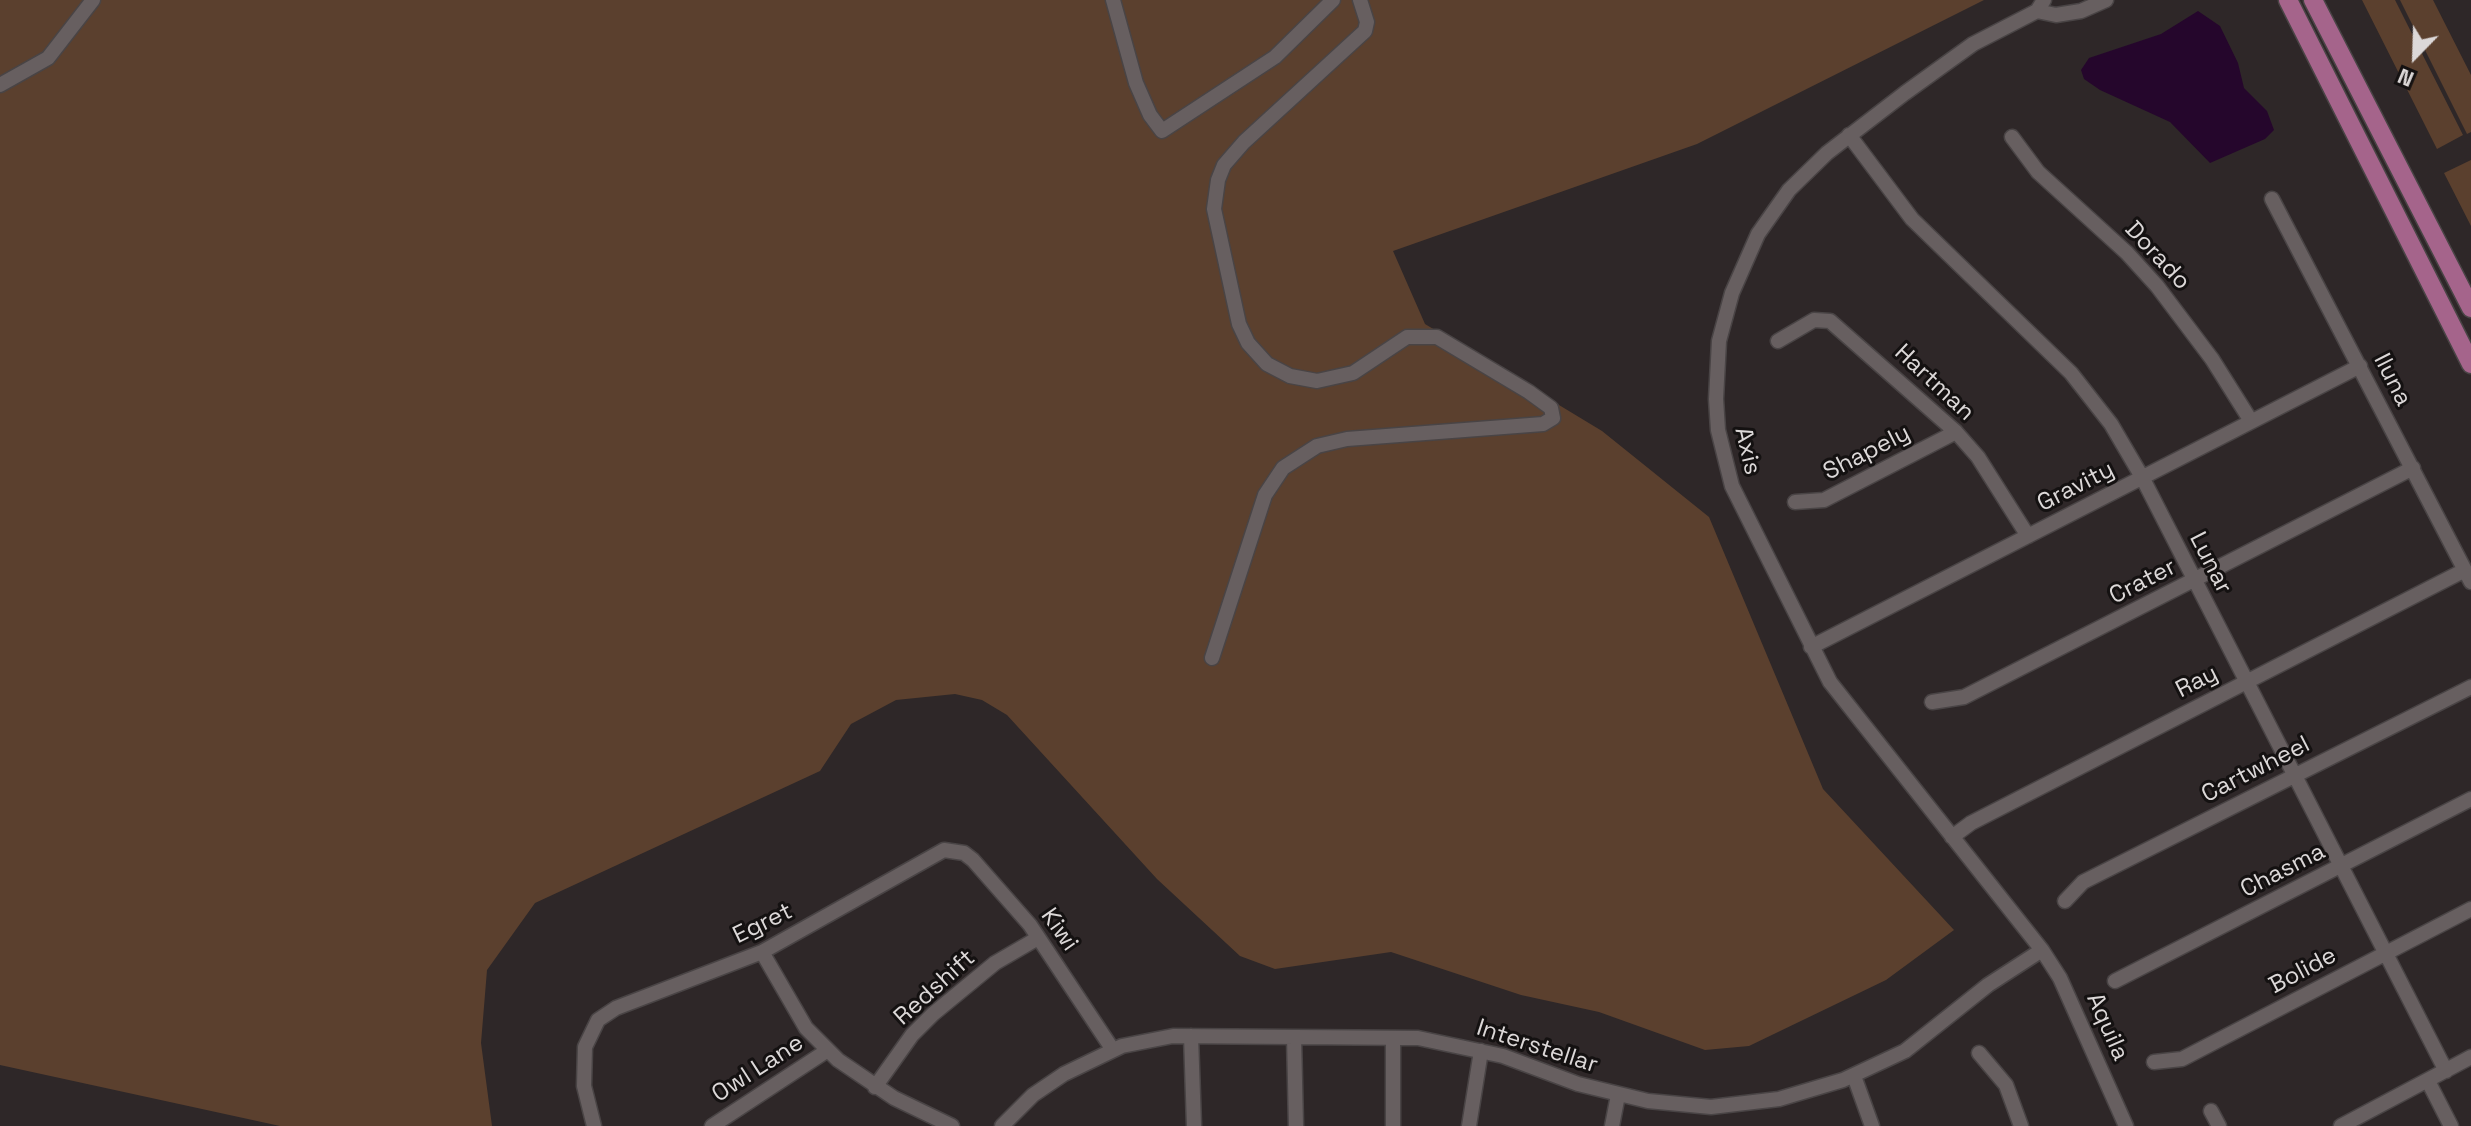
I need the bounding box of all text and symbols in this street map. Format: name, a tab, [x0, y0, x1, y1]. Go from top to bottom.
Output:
north arrow	[2375, 16, 2455, 96]
text: N	[2393, 62, 2418, 94]
street label: Dorado	[2118, 216, 2196, 296]
street label: Hartman	[1888, 339, 1980, 427]
street label: Iluna	[2367, 349, 2417, 411]
street label: Shapely	[1819, 419, 1915, 487]
street label: Axis	[1728, 424, 1766, 478]
street label: Gravity	[2033, 456, 2119, 518]
street label: Lunar	[2182, 527, 2238, 599]
street label: Crater	[2105, 553, 2181, 611]
street label: Ray	[2171, 659, 2223, 705]
street label: Cartwheel	[2197, 730, 2315, 810]
street label: Chasma	[2236, 838, 2330, 904]
street label: Egret	[729, 897, 797, 951]
street label: Kiwi	[1034, 903, 1084, 957]
street label: Bolide	[2264, 941, 2342, 1001]
street label: Redshift	[888, 944, 982, 1032]
street label: Aquila	[2079, 989, 2135, 1065]
street label: Interstellar	[1473, 1014, 1601, 1080]
street label: Owl Lane	[707, 1029, 809, 1109]

